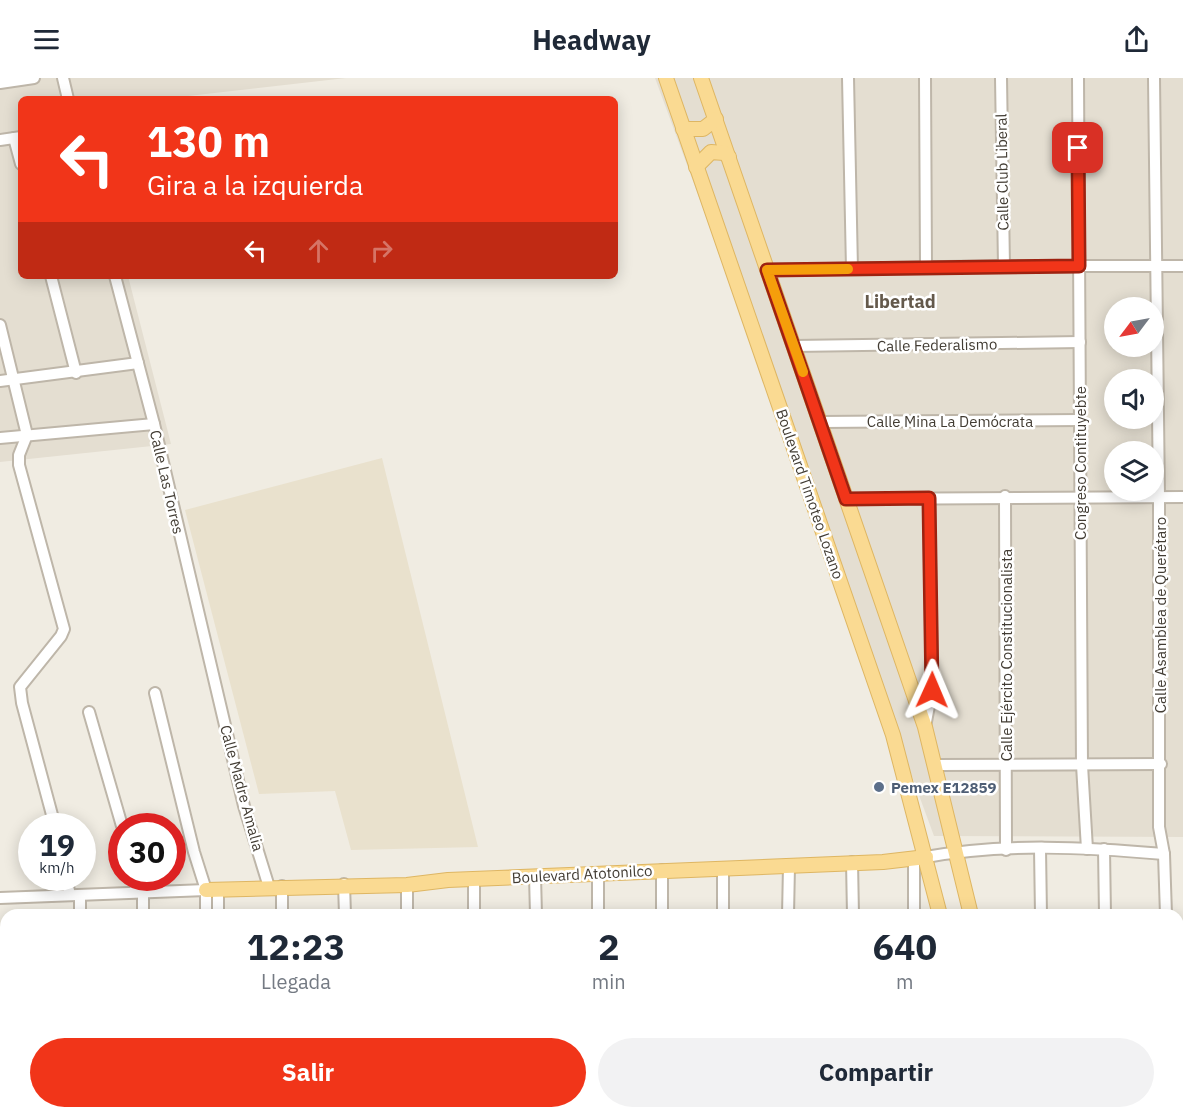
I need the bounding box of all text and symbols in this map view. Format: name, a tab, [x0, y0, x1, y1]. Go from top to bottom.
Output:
text: Headway	[532, 22, 651, 57]
icon: menu	[30, 23, 63, 56]
icon: share	[1120, 23, 1153, 56]
street label: Calle Club Liberal	[991, 113, 1013, 231]
text: 130 m	[147, 114, 270, 169]
icon: left	[48, 120, 126, 198]
pin	[1052, 122, 1103, 173]
icon: arrive	[1061, 131, 1094, 164]
text: Gira a la izquierda	[147, 167, 363, 202]
icon: left	[239, 234, 272, 267]
icon: ahead	[302, 234, 335, 267]
icon: right	[365, 234, 398, 267]
district label: Libertad	[864, 290, 936, 313]
north arrow	[1104, 297, 1164, 357]
map controls	[1104, 297, 1164, 501]
street label: Calle Federalismo	[877, 334, 997, 356]
button: sound	[1104, 369, 1164, 429]
street label: Congreso Contituyebte	[1071, 386, 1090, 540]
street label: Boulevard Timoteo Lozano	[772, 406, 848, 582]
street label: Calle Mina La Demócrata	[867, 412, 1033, 431]
street label: Calle Las Torres	[146, 428, 188, 536]
button: layers	[1104, 441, 1164, 501]
street label: Calle Asamblea de Querétaro	[1151, 517, 1170, 713]
street label: Calle Ejército Constitucionalista	[997, 549, 1016, 761]
position arrow	[900, 658, 964, 722]
street label: Calle Madre Amalia	[216, 723, 268, 853]
place label: Pemex E12859	[891, 778, 997, 797]
marker: Pemex E12859	[872, 780, 886, 794]
speed limit sign: 30	[108, 813, 186, 891]
text: 19	[39, 825, 75, 864]
text: km/h	[39, 858, 75, 877]
street label: Boulevard Atotonilco	[511, 861, 653, 887]
text: 12:23	[247, 923, 345, 970]
text: 2	[598, 923, 620, 970]
text: 640	[872, 923, 937, 970]
text: Llegada	[261, 968, 331, 995]
text: min	[592, 968, 626, 995]
text: m	[896, 968, 914, 995]
button: Salir	[30, 1038, 586, 1107]
button: Compartir	[598, 1038, 1154, 1107]

